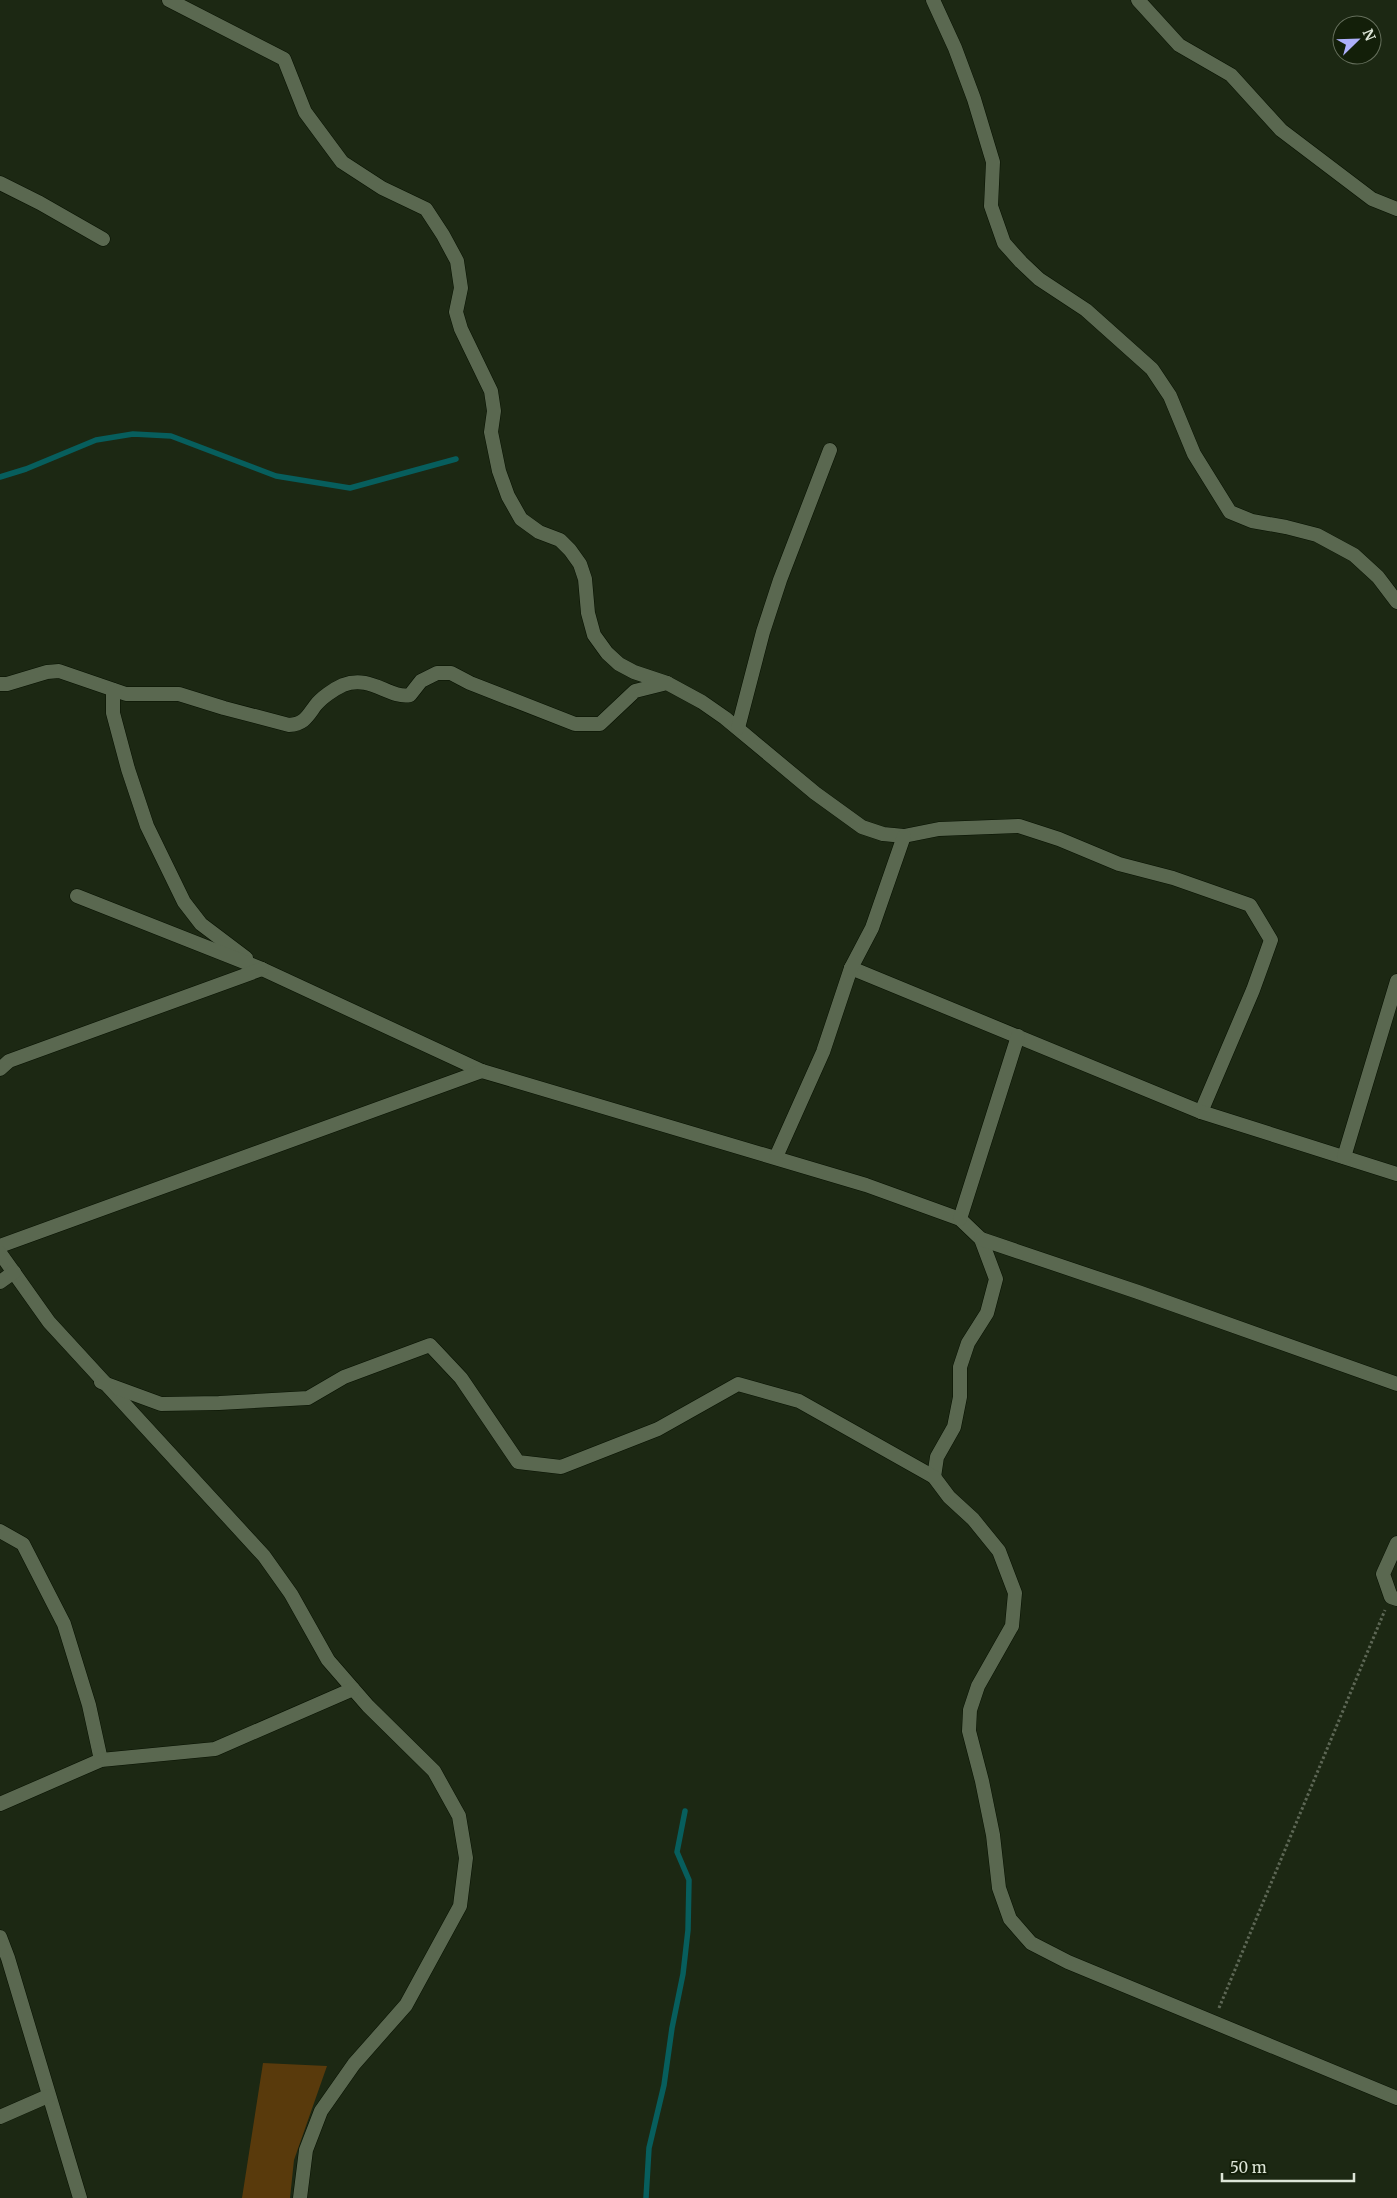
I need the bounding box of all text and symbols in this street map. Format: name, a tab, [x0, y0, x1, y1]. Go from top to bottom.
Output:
north arrow	[1332, 15, 1382, 65]
text: N	[1359, 26, 1379, 44]
scale bar	[1222, 2150, 1354, 2182]
text: 50 m	[1230, 2158, 1267, 2177]

